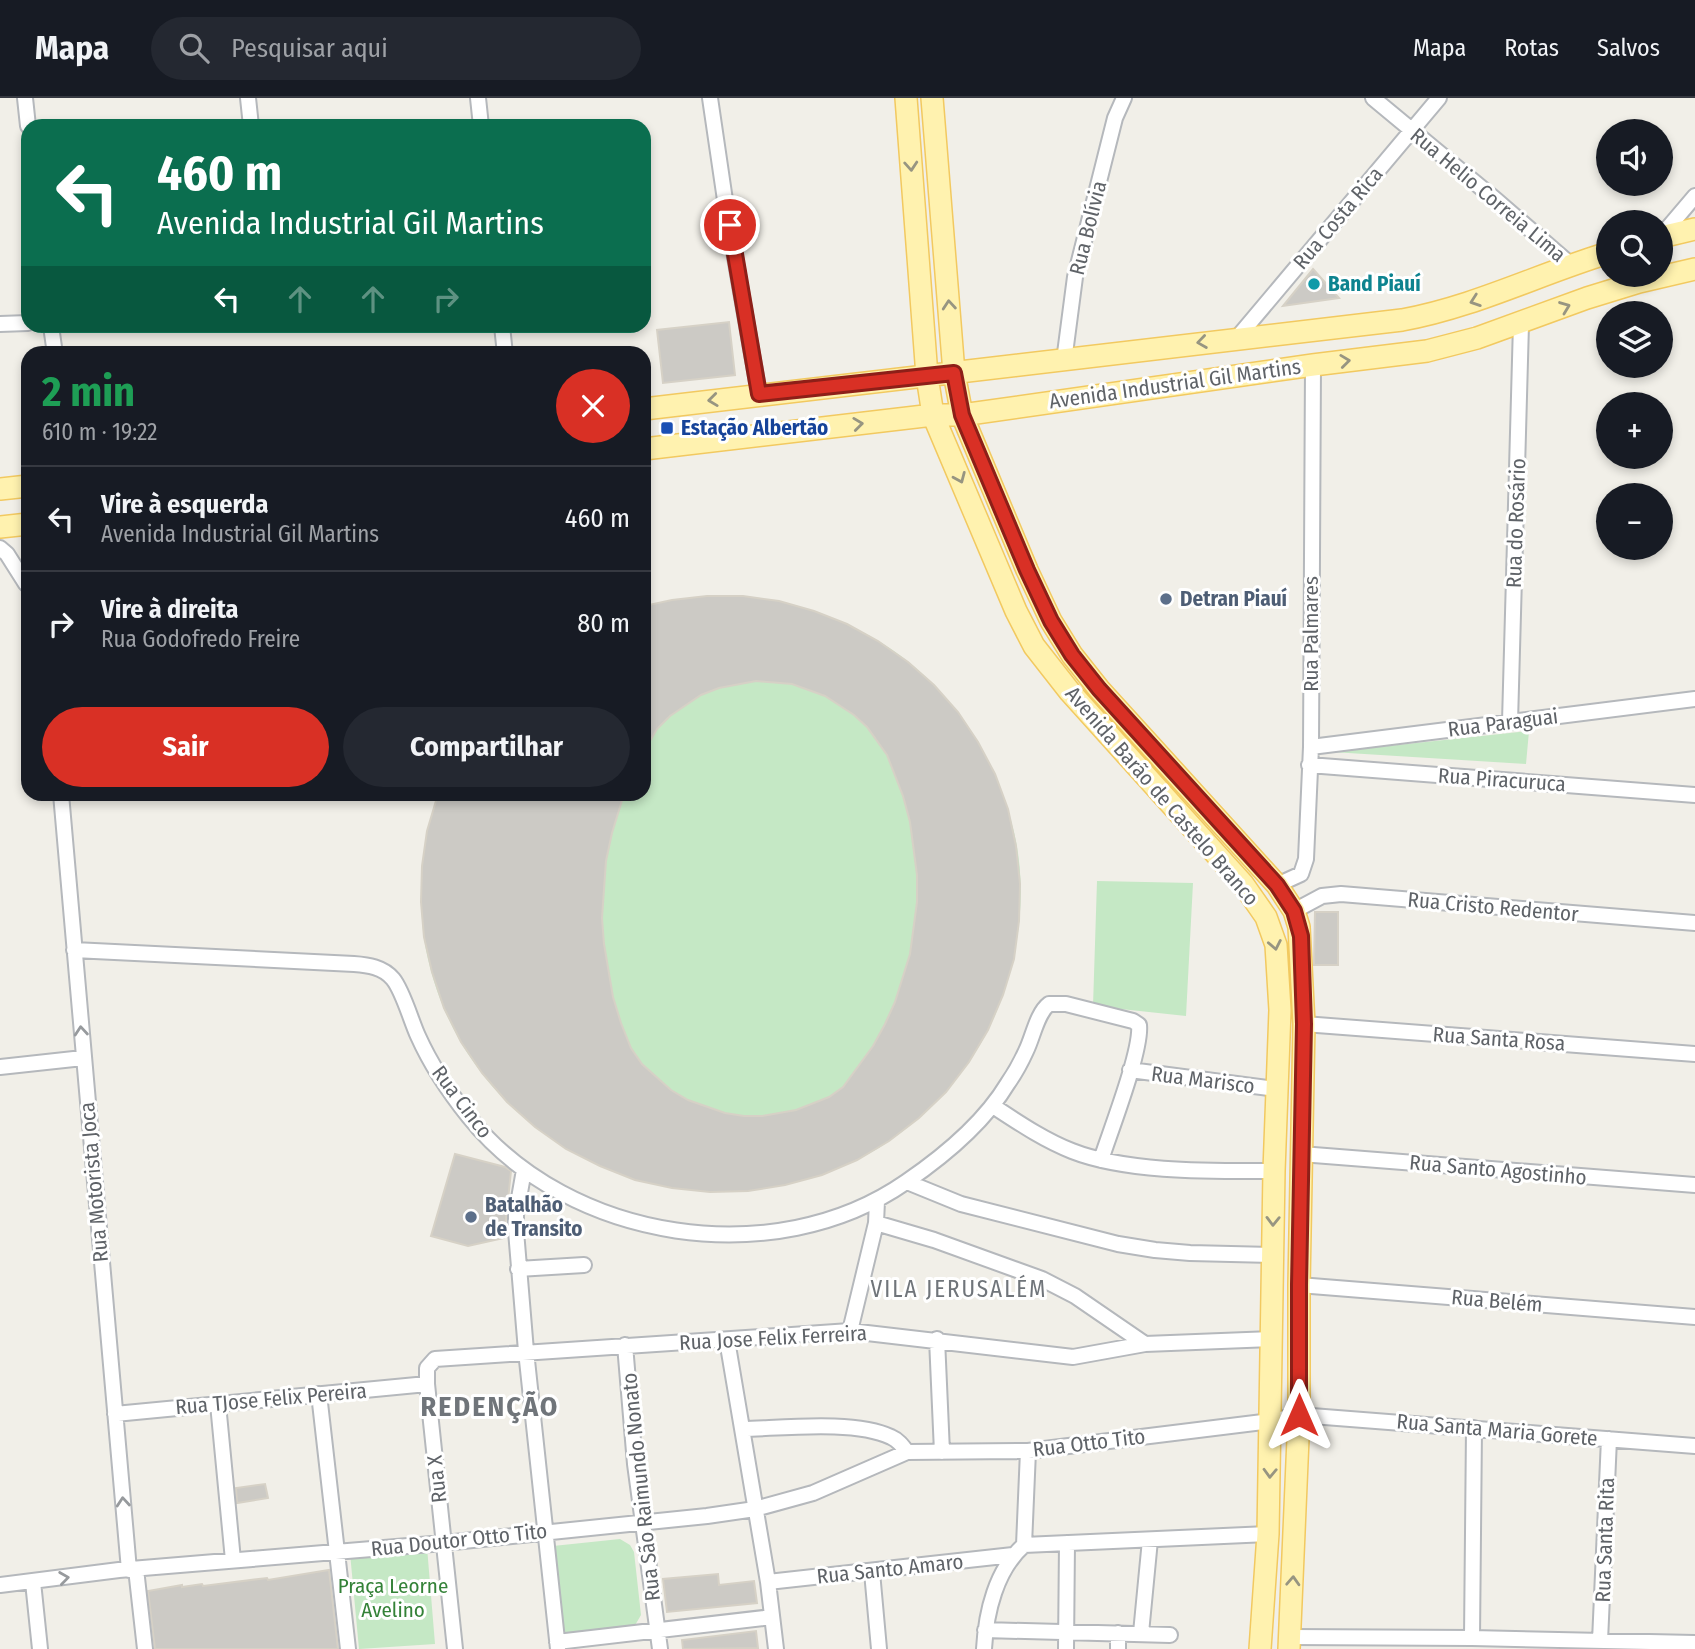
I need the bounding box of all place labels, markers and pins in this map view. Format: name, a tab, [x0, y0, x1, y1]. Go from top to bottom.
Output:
pin	[700, 195, 760, 255]
place label: Band Piauí	[1328, 271, 1421, 297]
marker: Band Piauí	[1306, 276, 1322, 292]
place label: Estação Albertão	[681, 415, 828, 441]
marker: Estação Albertão	[659, 420, 675, 436]
place label: Detran Piauí	[1180, 586, 1288, 612]
marker: Detran Piauí	[1158, 591, 1174, 607]
place label: Batalhão de Transito	[485, 1192, 583, 1242]
marker: Batalhão de Transito	[463, 1209, 479, 1225]

